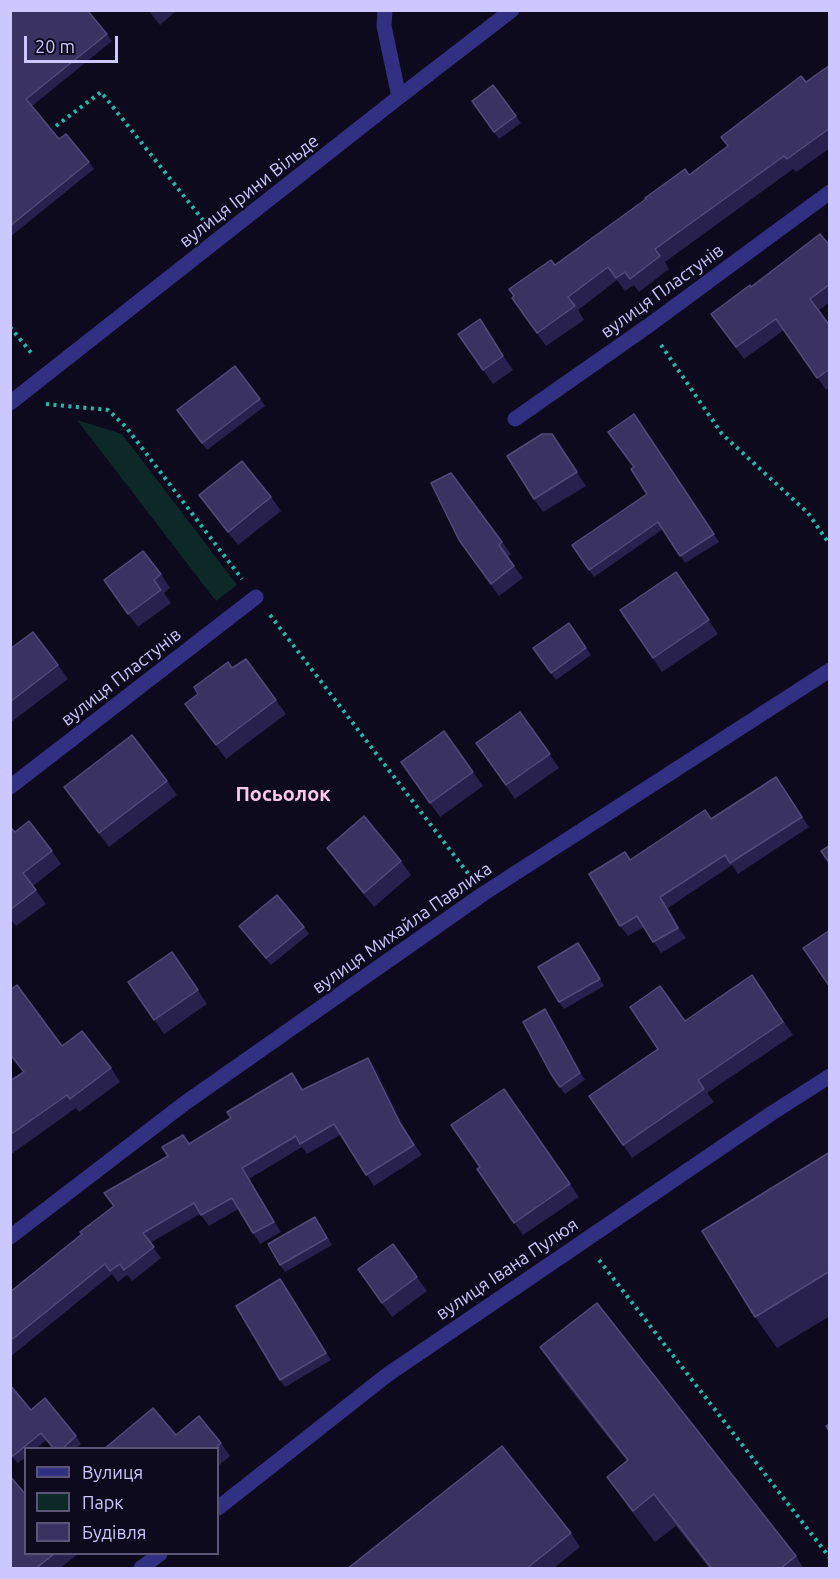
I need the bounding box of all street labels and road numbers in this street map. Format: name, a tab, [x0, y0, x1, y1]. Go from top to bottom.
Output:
street label: вулиця Ірини Вільде	[175, 130, 323, 252]
street label: вулиця Пластунів	[596, 239, 728, 343]
street label: вулиця Пластунів	[57, 623, 185, 731]
street label: вулиця Михайла Павлика	[308, 858, 496, 998]
street label: вулиця Івана Пулюя	[432, 1213, 582, 1325]

